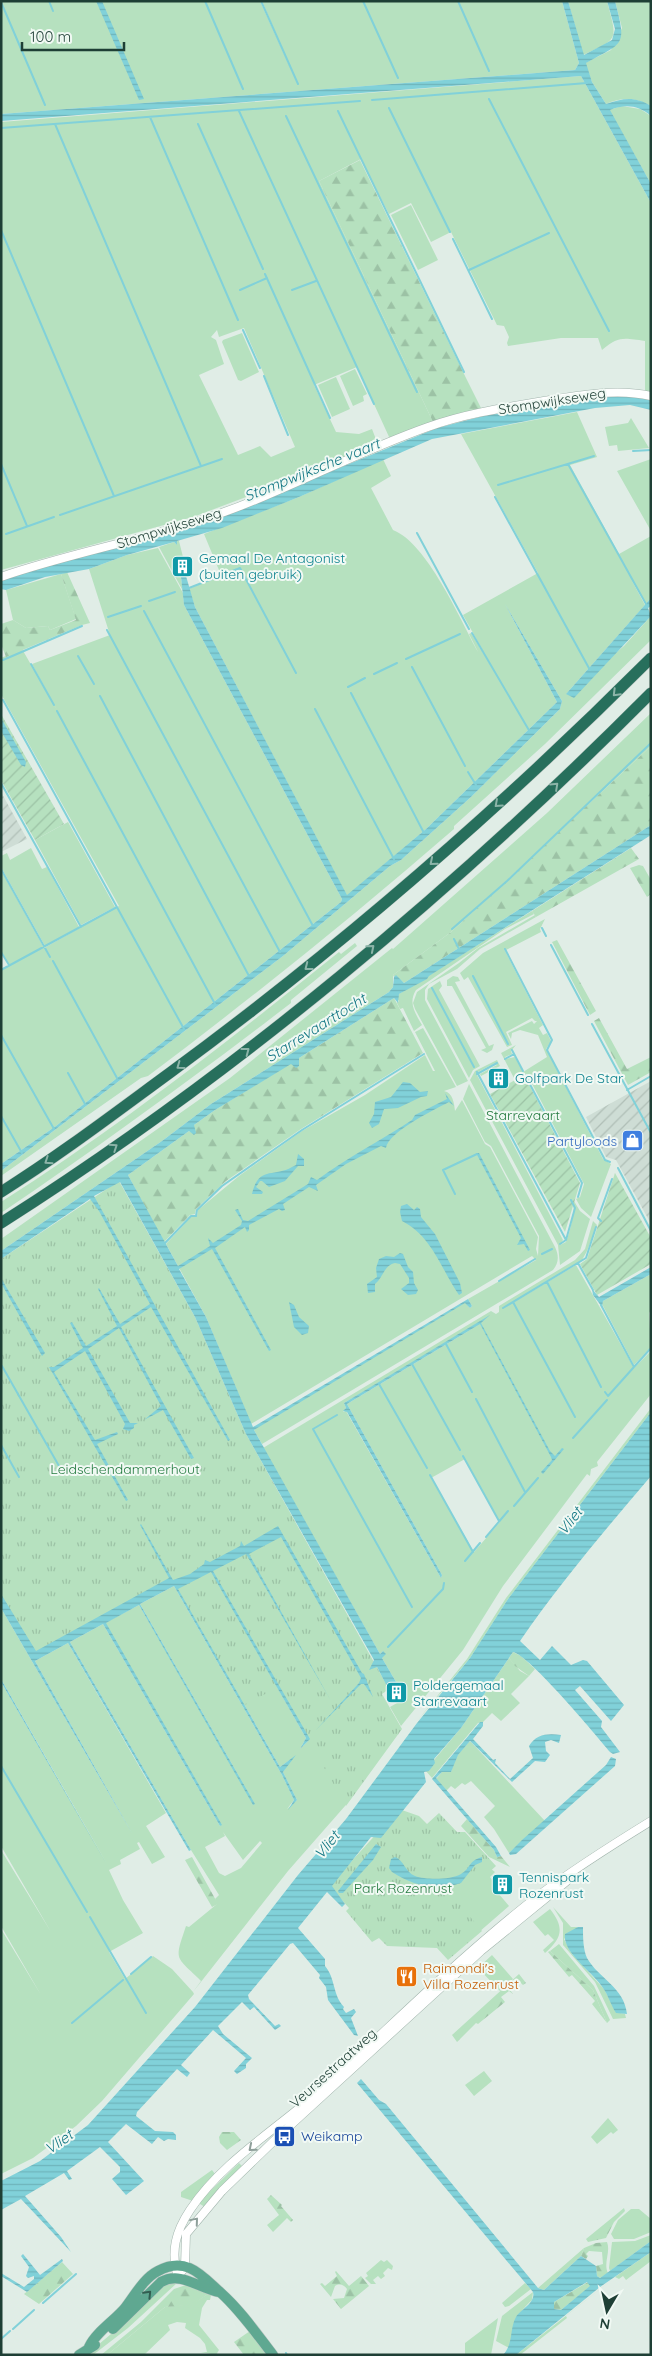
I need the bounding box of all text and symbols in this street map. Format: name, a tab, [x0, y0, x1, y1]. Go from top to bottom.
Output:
scale bar	[22, 20, 125, 52]
text: 100 m	[30, 27, 71, 46]
street label: Stompwijkseweg	[497, 384, 607, 418]
water label: Stompwijksche vaart	[241, 433, 384, 505]
street label: Stompwijkseweg	[114, 504, 224, 552]
place label: Gemaal De Antagonist (buiten gebruik)	[199, 549, 345, 583]
building icon: Gemaal De Antagonist (buiten gebruik)	[171, 554, 195, 578]
one-way arrow	[613, 687, 622, 696]
one-way arrow	[549, 783, 558, 792]
one-way arrow	[495, 798, 504, 807]
one-way arrow	[429, 856, 438, 865]
one-way arrow	[366, 945, 375, 954]
one-way arrow	[305, 961, 314, 969]
water label: Starrevaarttocht	[262, 988, 371, 1066]
one-way arrow	[240, 1048, 250, 1057]
one-way arrow	[177, 1060, 186, 1068]
building icon: Golfpark De Star	[487, 1066, 511, 1090]
place label: Golfpark De Star	[515, 1069, 624, 1087]
park label: Starrevaart	[486, 1106, 560, 1124]
shop icon: Partyloods	[621, 1129, 645, 1153]
place label: Partyloods	[547, 1132, 617, 1150]
one-way arrow	[109, 1144, 118, 1153]
one-way arrow	[44, 1155, 54, 1164]
park label: Leidschendammerhout	[50, 1460, 200, 1478]
water label: Vliet	[553, 1501, 588, 1538]
place label: Poldergemaal Starrevaart	[413, 1676, 504, 1710]
building icon: Poldergemaal Starrevaart	[385, 1681, 409, 1705]
water label: Vliet	[310, 1825, 345, 1862]
place label: Tennispark Rozenrust	[519, 1868, 589, 1902]
building icon: Tennispark Rozenrust	[491, 1873, 515, 1897]
park label: Park Rozenrust	[354, 1879, 452, 1897]
place label: Raimondi's Villa Rozenrust	[423, 1959, 519, 1993]
restaurant icon: Raimondi's Villa Rozenrust	[395, 1964, 419, 1988]
street label: Veursestraatweg	[286, 2024, 380, 2112]
water label: Vliet	[41, 2124, 78, 2158]
bus stop icon: Weikamp	[273, 2124, 297, 2148]
place label: Weikamp	[301, 2127, 362, 2145]
one-way arrow	[249, 2142, 258, 2151]
one-way arrow	[189, 2218, 198, 2227]
north arrow	[582, 2286, 632, 2336]
one-way arrow	[142, 2291, 151, 2300]
text: N	[598, 2314, 611, 2334]

